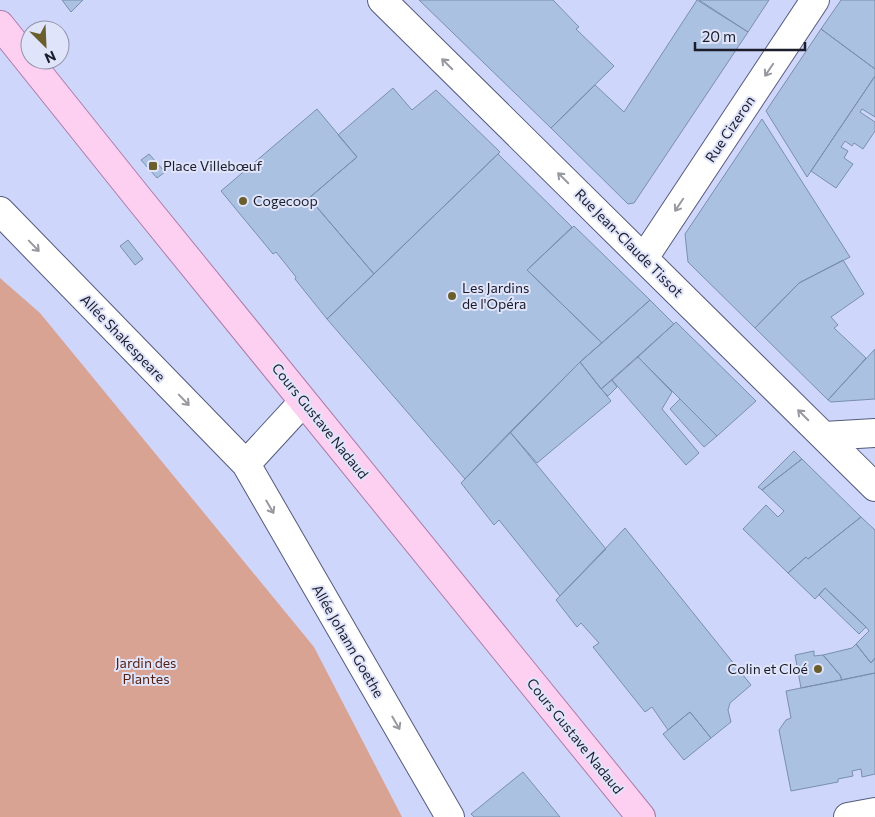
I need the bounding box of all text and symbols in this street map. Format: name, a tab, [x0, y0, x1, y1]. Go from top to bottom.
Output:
north arrow	[20, 20, 70, 70]
scale bar	[695, 20, 805, 52]
text: 20 m	[702, 27, 736, 45]
text: N	[42, 47, 59, 67]
one-way arrow	[441, 58, 453, 70]
one-way arrow	[764, 62, 774, 76]
street label: Rue Cizeron	[701, 92, 758, 165]
place label: Place Villebœuf	[163, 157, 262, 174]
marker: Place Villebœuf	[147, 160, 159, 172]
one-way arrow	[557, 172, 569, 184]
street label: Rue Jean-Claude Tissot	[572, 185, 687, 300]
place label: Cogecoop	[253, 192, 318, 209]
marker: Cogecoop	[237, 195, 249, 207]
one-way arrow	[674, 198, 684, 212]
one-way arrow	[28, 240, 40, 252]
place label: Les Jardins de l'Opéra	[462, 279, 529, 312]
marker: Les Jardins de l'Opéra	[446, 290, 458, 302]
street label: Allée Shakespeare	[77, 291, 169, 385]
street label: Cours Gustave Nadaud	[269, 360, 372, 482]
one-way arrow	[178, 394, 190, 407]
one-way arrow	[797, 409, 809, 421]
one-way arrow	[266, 499, 276, 513]
street label: Allée Johann Goethe	[309, 581, 388, 700]
park label: Jardin des Plantes	[116, 654, 176, 687]
place label: Colin et Cloé	[728, 660, 808, 677]
marker: Colin et Cloé	[812, 663, 824, 675]
street label: Cours Gustave Nadaud	[524, 675, 627, 797]
one-way arrow	[391, 715, 401, 730]

